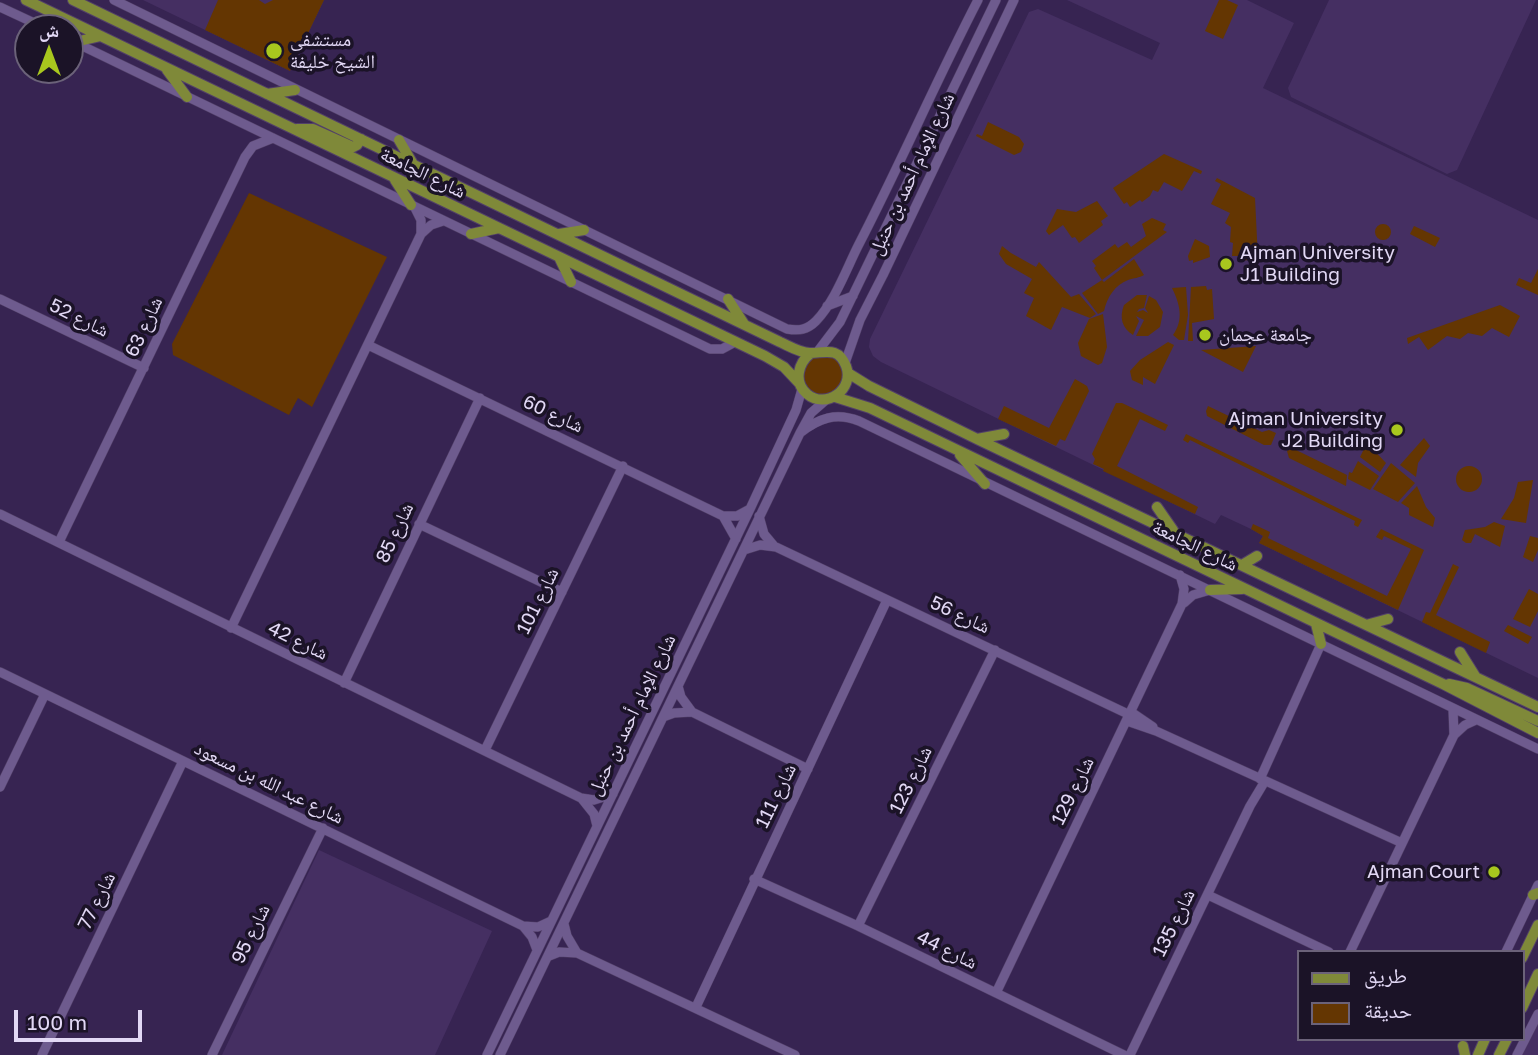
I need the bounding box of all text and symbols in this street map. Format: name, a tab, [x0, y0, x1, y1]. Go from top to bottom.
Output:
north arrow	[14, 14, 84, 84]
text: ش	[39, 18, 59, 41]
place label: مستشفى الشيخ خليفة	[290, 29, 375, 73]
marker: مستشفى الشيخ خليفة	[264, 41, 284, 61]
street label: شارع الإمام أحمد بن حنبل	[864, 89, 960, 259]
street label: شارع الجامعة	[377, 143, 469, 203]
place label: Ajman University J1 Building	[1240, 242, 1395, 286]
marker: Ajman University J1 Building	[1218, 256, 1234, 272]
street label: شارع 63	[120, 293, 168, 361]
street label: شارع 52	[46, 294, 112, 342]
place label: جامعة عجمان	[1219, 324, 1312, 346]
marker: جامعة عجمان	[1197, 327, 1213, 343]
street label: شارع 60	[519, 390, 587, 438]
place label: Ajman University J2 Building	[1228, 408, 1383, 452]
marker: Ajman University J2 Building	[1389, 422, 1405, 438]
street label: شارع 85	[371, 499, 419, 567]
street label: شارع الجامعة	[1149, 516, 1241, 576]
street label: شارع 101	[512, 564, 564, 638]
street label: شارع 56	[926, 591, 994, 639]
street label: شارع 42	[264, 617, 332, 665]
street label: شارع الإمام أحمد بن حنبل	[583, 631, 681, 799]
street label: شارع عبد الله بن مسعود	[191, 737, 347, 829]
street label: شارع 123	[885, 743, 937, 817]
street label: شارع 129	[1047, 753, 1099, 829]
street label: شارع 111	[751, 760, 801, 832]
place label: Ajman Court	[1367, 861, 1480, 883]
marker: Ajman Court	[1486, 864, 1502, 880]
street label: شارع 77	[73, 869, 121, 933]
street label: شارع 135	[1148, 886, 1200, 960]
street label: شارع 95	[227, 901, 275, 967]
street label: شارع 44	[913, 926, 981, 974]
legend	[1296, 950, 1524, 1041]
text: طريق	[1364, 962, 1407, 988]
scale bar	[18, 996, 145, 1040]
text: حديقة	[1364, 997, 1412, 1023]
text: 100 m	[27, 1009, 87, 1035]

